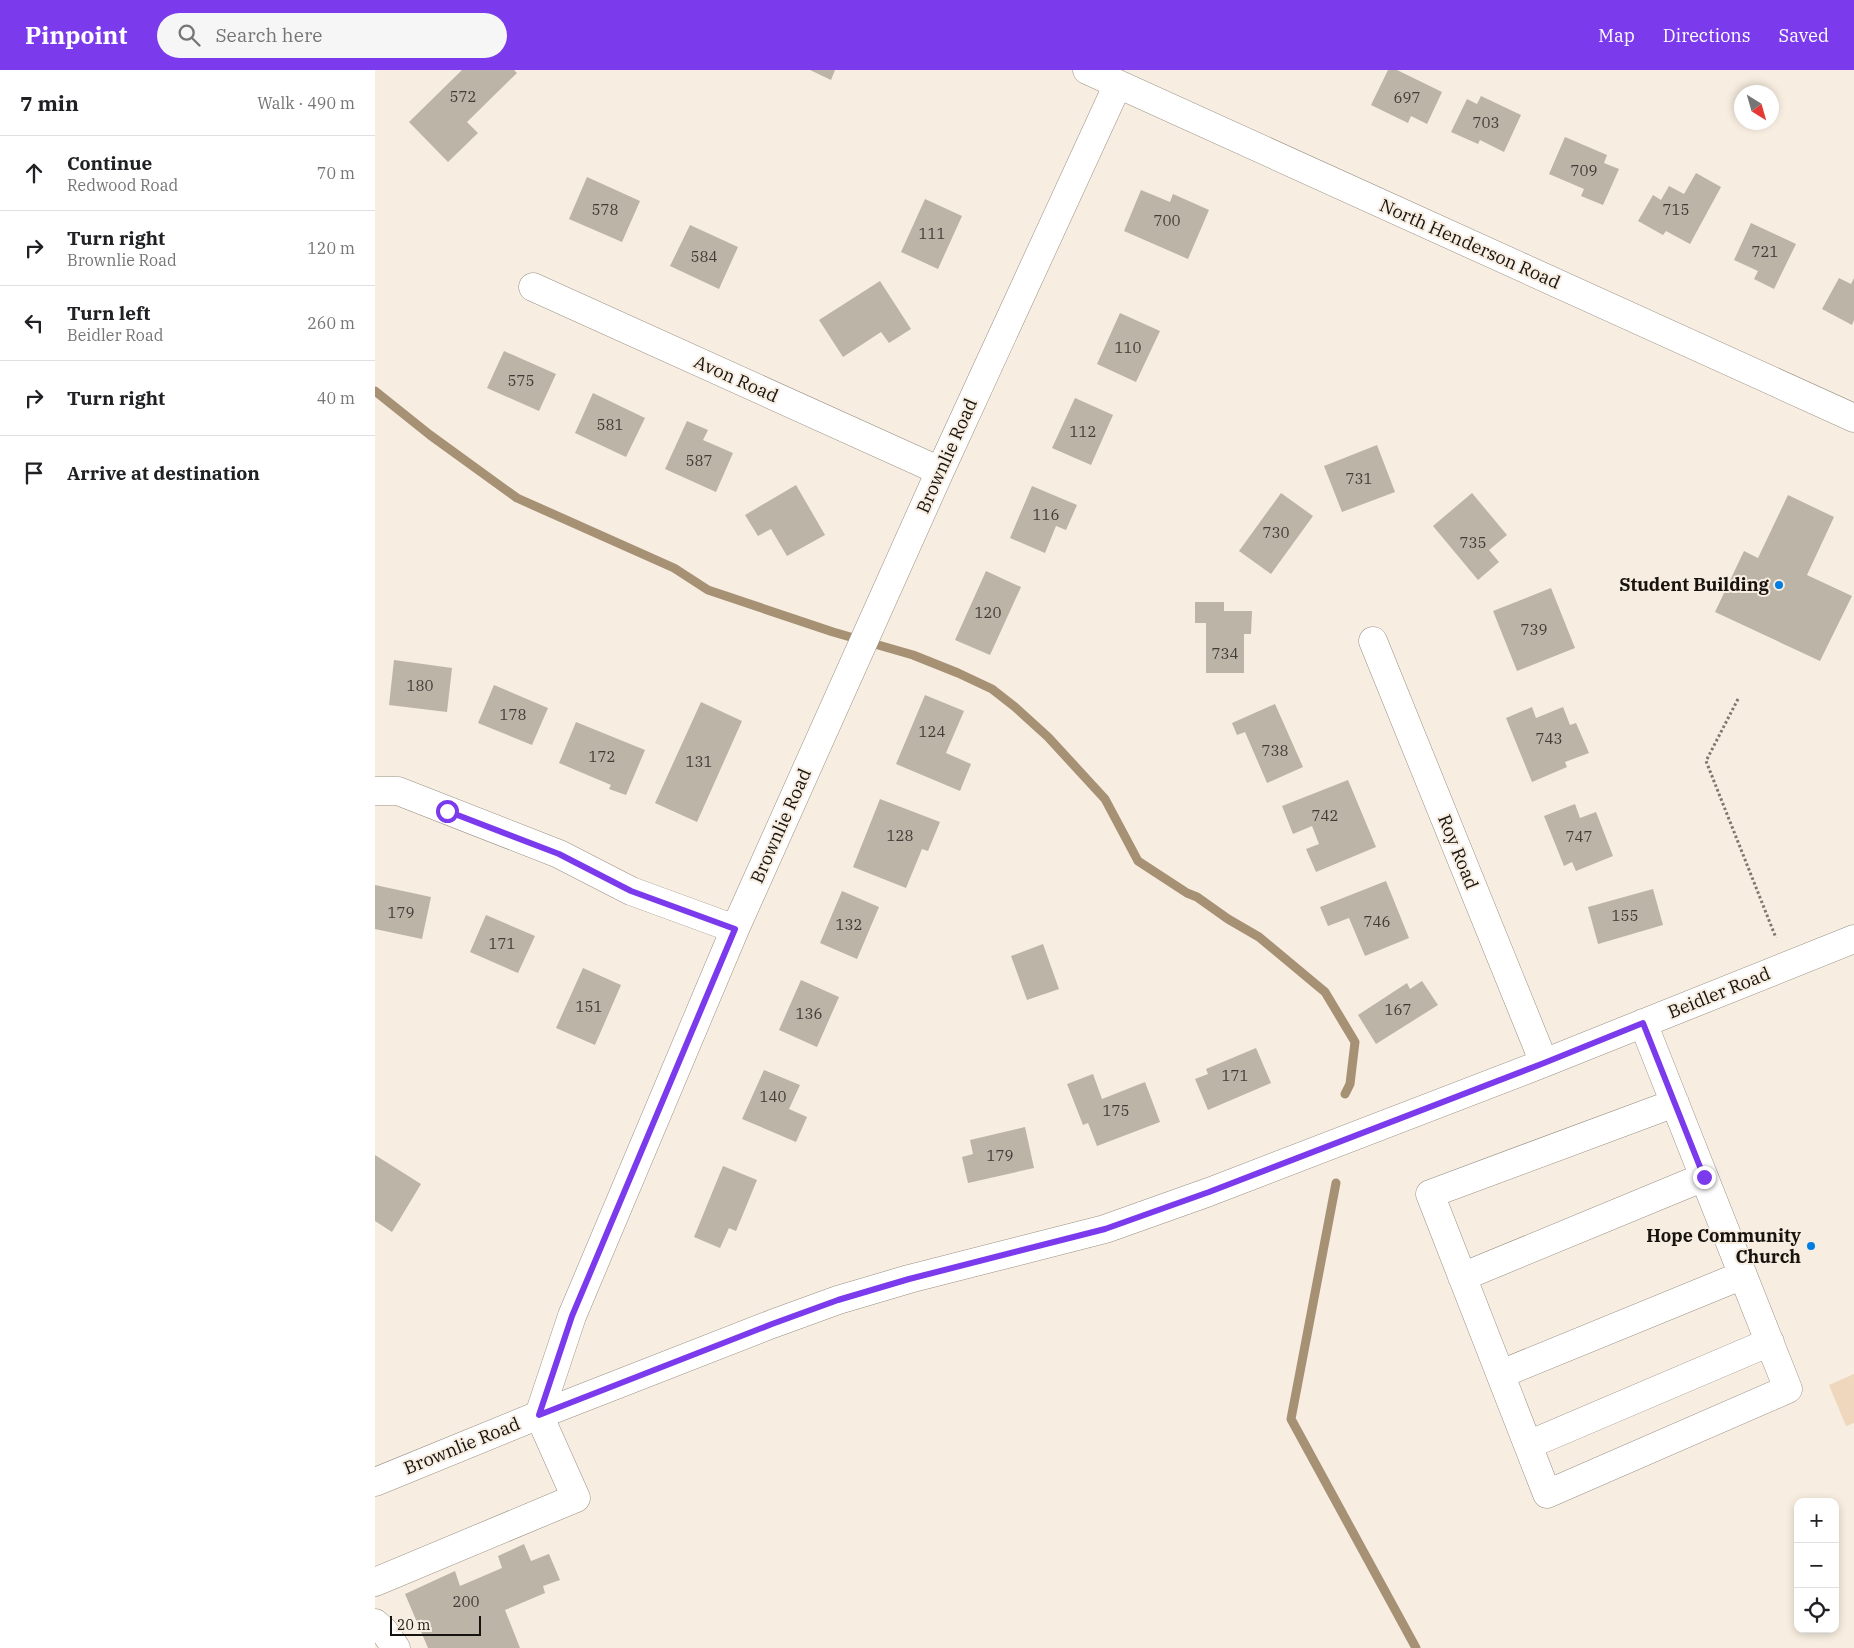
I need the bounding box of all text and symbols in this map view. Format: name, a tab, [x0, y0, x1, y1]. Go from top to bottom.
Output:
search box	[157, 13, 507, 58]
text: Pinpoint	[25, 19, 127, 51]
icon: search	[175, 21, 203, 49]
text: Search here	[215, 23, 322, 47]
text: Map	[1598, 24, 1635, 47]
text: Directions	[1663, 24, 1751, 47]
text: Saved	[1779, 24, 1829, 47]
north arrow	[1734, 85, 1779, 130]
house number: 572	[449, 87, 477, 106]
house number: 697	[1393, 88, 1421, 107]
text: 7 min	[20, 89, 79, 117]
text: Walk · 490 m	[257, 93, 355, 113]
house number: 703	[1472, 113, 1500, 132]
text: Continue	[67, 151, 152, 175]
icon: ahead	[20, 159, 48, 187]
house number: 709	[1570, 161, 1598, 180]
text: 70 m	[317, 163, 355, 183]
text: Redwood Road	[67, 175, 178, 195]
street label: North Henderson Road	[1376, 193, 1564, 294]
house number: 578	[591, 200, 619, 219]
house number: 715	[1662, 200, 1690, 219]
house number: 700	[1153, 211, 1181, 230]
house number: 111	[918, 224, 946, 243]
text: Turn right	[67, 226, 165, 250]
icon: right	[20, 234, 48, 262]
text: 120 m	[307, 238, 355, 258]
house number: 721	[1751, 242, 1779, 261]
house number: 584	[690, 247, 718, 266]
text: Brownlie Road	[67, 250, 177, 270]
text: Turn left	[67, 301, 150, 325]
icon: left	[20, 309, 48, 337]
text: 260 m	[307, 313, 355, 333]
text: Beidler Road	[67, 325, 163, 345]
house number: 110	[1114, 338, 1142, 357]
street label: Avon Road	[690, 350, 782, 407]
house number: 575	[507, 371, 535, 390]
icon: right	[20, 384, 48, 412]
text: Turn right	[67, 386, 165, 410]
text: 40 m	[317, 388, 355, 408]
street label: Brownlie Road	[911, 395, 982, 517]
house number: 581	[596, 415, 624, 434]
house number: 112	[1069, 422, 1097, 441]
house number: 587	[685, 451, 713, 470]
icon: arrive	[20, 459, 48, 487]
text: Arrive at destination	[67, 461, 260, 485]
house number: 731	[1345, 469, 1373, 488]
house number: 116	[1032, 505, 1060, 524]
house number: 730	[1262, 523, 1290, 542]
house number: 735	[1459, 533, 1487, 552]
place label: Student Building	[1619, 573, 1770, 596]
marker: Student Building	[1773, 579, 1785, 591]
house number: 120	[974, 603, 1002, 622]
house number: 739	[1520, 620, 1548, 639]
house number: 734	[1211, 644, 1239, 663]
house number: 180	[406, 676, 434, 695]
house number: 178	[499, 705, 527, 724]
house number: 124	[918, 722, 946, 741]
house number: 743	[1535, 729, 1563, 748]
house number: 738	[1261, 741, 1289, 760]
house number: 172	[588, 747, 616, 766]
house number: 131	[685, 752, 713, 771]
street label: Brownlie Road	[745, 765, 816, 887]
route start	[436, 800, 459, 823]
house number: 742	[1311, 806, 1339, 825]
street label: Roy Road	[1433, 811, 1484, 893]
house number: 128	[886, 826, 914, 845]
house number: 747	[1565, 827, 1593, 846]
house number: 179	[387, 903, 415, 922]
house number: 155	[1611, 906, 1639, 925]
house number: 746	[1363, 912, 1391, 931]
house number: 132	[835, 915, 863, 934]
house number: 171	[488, 934, 516, 953]
street label: Beidler Road	[1664, 962, 1773, 1024]
house number: 151	[575, 997, 603, 1016]
house number: 167	[1384, 1000, 1412, 1019]
house number: 136	[795, 1004, 823, 1023]
house number: 171	[1221, 1066, 1249, 1085]
house number: 140	[759, 1087, 787, 1106]
house number: 175	[1102, 1101, 1130, 1120]
house number: 179	[986, 1146, 1014, 1165]
route end	[1693, 1166, 1716, 1189]
place label: Hope Community Church	[1646, 1224, 1802, 1268]
marker: Hope Community Church	[1805, 1240, 1817, 1252]
street label: Brownlie Road	[400, 1412, 523, 1479]
map controls	[1794, 1498, 1839, 1633]
button: +	[1794, 1498, 1839, 1543]
button: −	[1794, 1543, 1839, 1588]
button: locate	[1794, 1588, 1839, 1633]
house number: 200	[452, 1592, 480, 1611]
scale bar	[390, 1613, 481, 1636]
text: 20 m	[397, 1616, 430, 1634]

